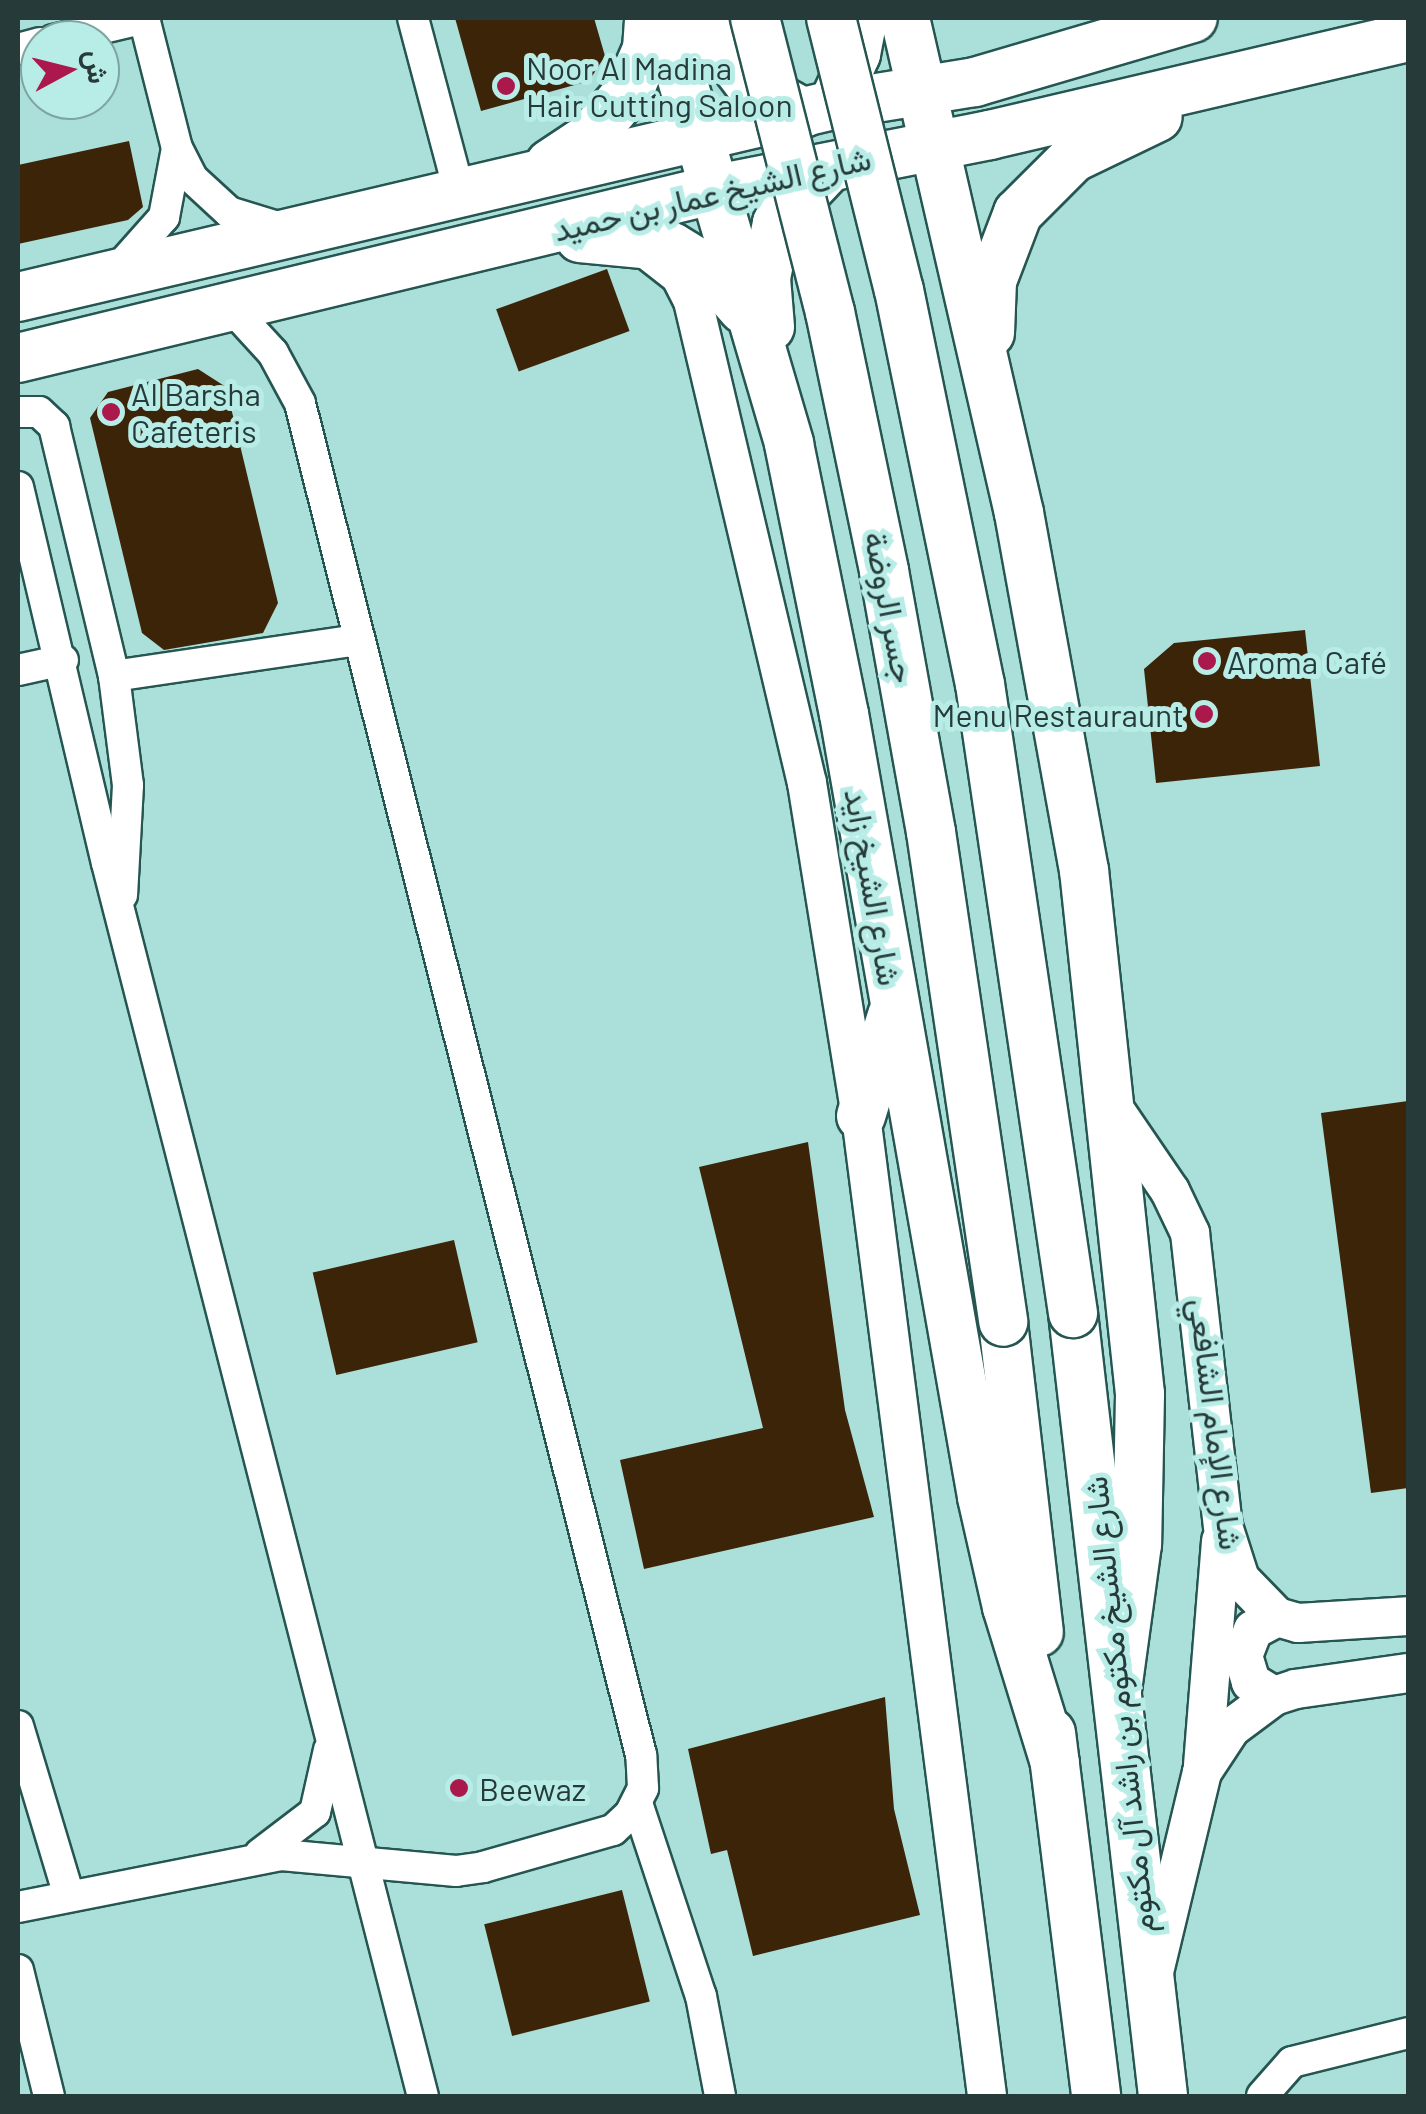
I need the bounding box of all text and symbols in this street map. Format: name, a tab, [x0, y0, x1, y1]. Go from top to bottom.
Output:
north arrow	[20, 20, 120, 120]
text: ش	[79, 48, 117, 85]
place label: Noor Al Madina Hair Cutting Saloon	[526, 49, 793, 124]
marker: Noor Al Madina Hair Cutting Saloon	[495, 75, 517, 97]
street label: شارع الشيخ عمار بن حميد	[550, 138, 874, 248]
place label: Al Barsha Cafeteris	[131, 375, 261, 450]
marker: Al Barsha Cafeteris	[100, 401, 122, 423]
street label: جسر الروضة	[858, 528, 924, 686]
place label: Aroma Café	[1227, 642, 1387, 680]
marker: Aroma Café	[1196, 650, 1218, 672]
place label: Menu Restauraunt	[933, 695, 1184, 733]
marker: Menu Restauraunt	[1193, 703, 1215, 725]
street label: شارع الشيخ زايد	[838, 786, 910, 988]
street label: شارع الإمام الشافعي	[1183, 1296, 1251, 1552]
street label: شارع الشيخ مكتوم بن راشد آل مكتوم	[1075, 1475, 1161, 1935]
place label: Beewaz	[479, 1769, 586, 1807]
marker: Beewaz	[448, 1777, 470, 1799]

